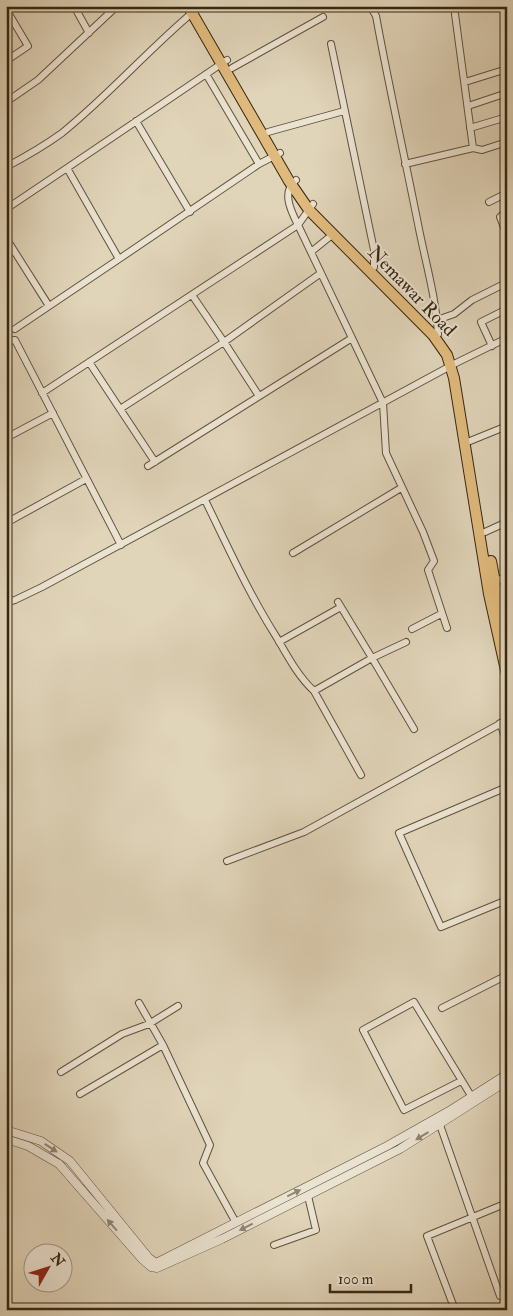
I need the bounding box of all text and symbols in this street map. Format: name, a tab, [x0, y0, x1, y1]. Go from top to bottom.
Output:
street label: Nemawar Road	[363, 241, 462, 342]
one-way arrow	[415, 1132, 428, 1141]
one-way arrow	[44, 1143, 58, 1152]
one-way arrow	[287, 1188, 301, 1196]
one-way arrow	[106, 1219, 118, 1231]
one-way arrow	[239, 1223, 253, 1231]
north arrow	[22, 1244, 72, 1294]
text: N	[47, 1249, 69, 1271]
scale bar	[330, 1261, 412, 1293]
text: 100 m	[338, 1270, 374, 1289]

